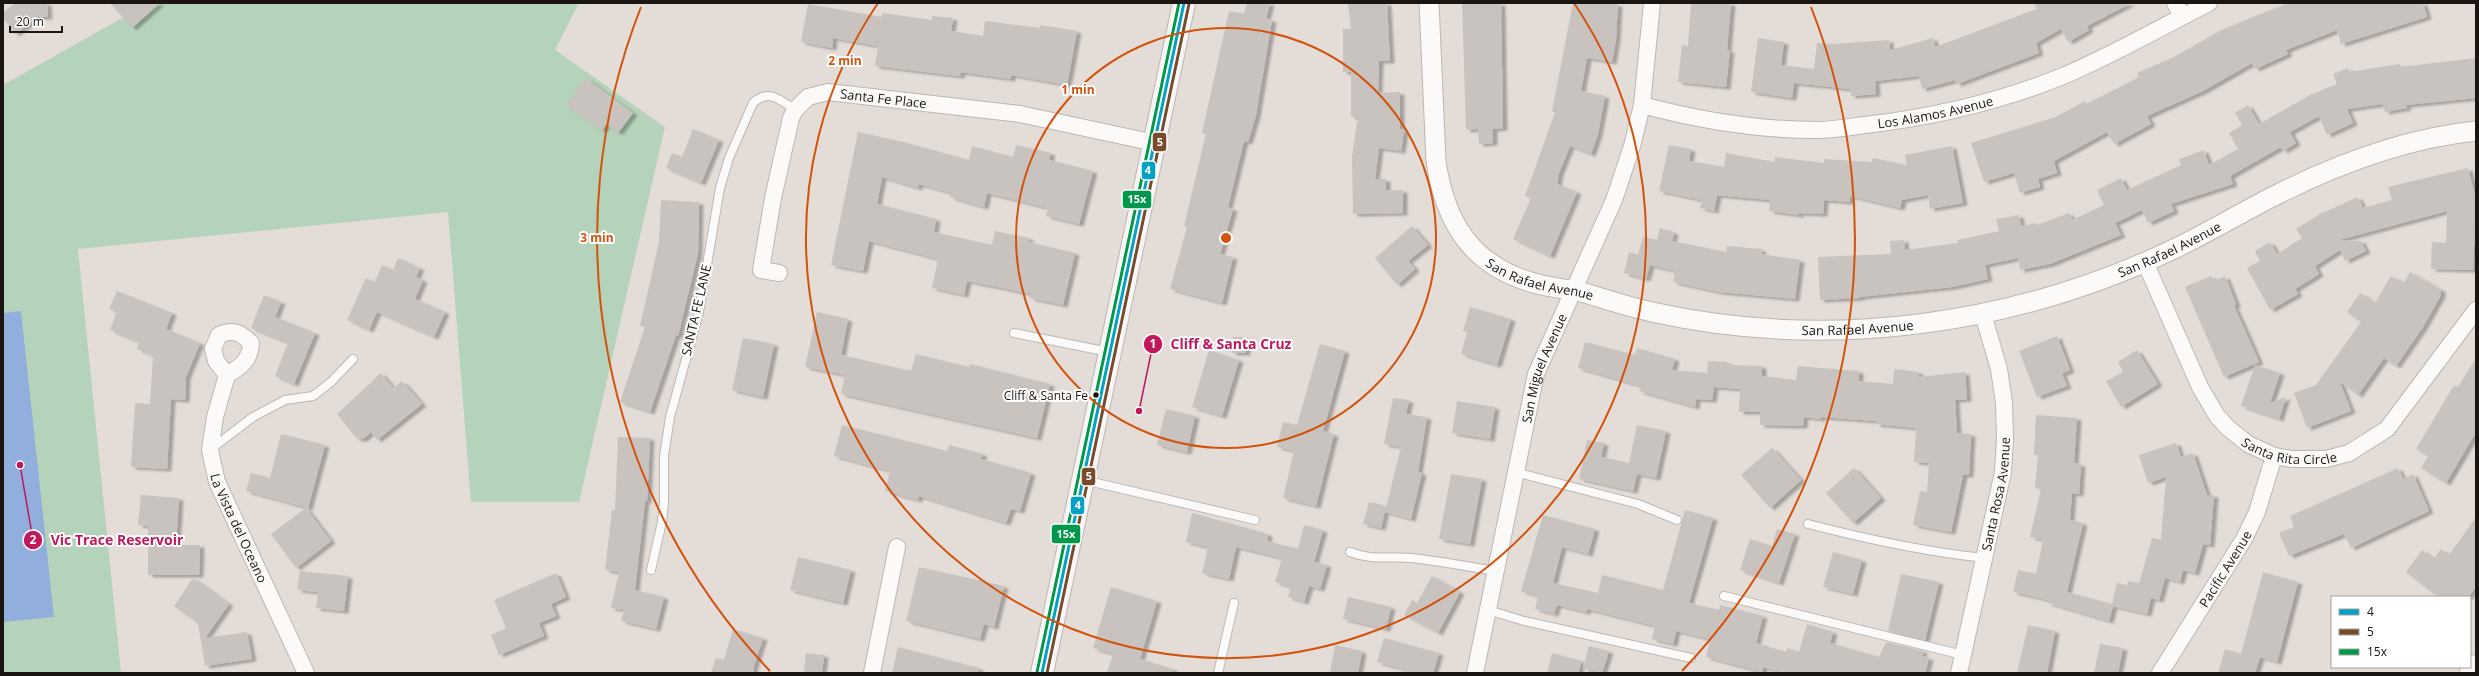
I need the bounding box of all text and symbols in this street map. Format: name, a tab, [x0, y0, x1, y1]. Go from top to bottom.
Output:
scale bar	[10, 8, 62, 34]
text: 20 m	[16, 13, 44, 30]
text: 2 min	[828, 52, 862, 69]
text: 1 min	[1061, 81, 1095, 98]
street label: Santa Fe Place	[839, 84, 928, 112]
street label: Los Alamos Avenue	[1876, 91, 1995, 132]
line badge: 5	[1152, 132, 1167, 152]
text: 5	[1157, 134, 1163, 149]
line badge: 4	[1141, 161, 1156, 180]
text: 4	[1145, 162, 1152, 177]
line badge: 15x	[1122, 190, 1152, 209]
text: 15x	[1128, 191, 1147, 206]
street label: San Rafael Avenue	[2115, 217, 2224, 281]
text: 3 min	[580, 229, 614, 246]
centre of rings	[1219, 231, 1233, 245]
street label: San Rafael Avenue	[1483, 254, 1596, 304]
street label: SANTA FE LANE	[677, 263, 715, 357]
street label: San Miguel Avenue	[1517, 311, 1571, 425]
street label: San Rafael Avenue	[1801, 316, 1914, 339]
callout: Cliff & Santa Cruz	[1143, 331, 1300, 357]
text: Cliff & Santa Cruz	[1171, 334, 1292, 353]
text: 1	[1150, 335, 1156, 352]
place label: Cliff & Santa Fe	[1004, 387, 1088, 404]
marker: Cliff & Santa Fe	[1091, 390, 1101, 400]
street label: Santa Rita Circle	[2238, 433, 2339, 468]
street label: Santa Rosa Avenue	[1977, 436, 2014, 553]
line badge: 5	[1081, 467, 1096, 486]
text: 5	[1086, 468, 1092, 483]
street label: La Vista del Oceano	[206, 472, 272, 586]
line badge: 4	[1070, 496, 1085, 515]
text: 4	[1075, 497, 1082, 512]
line badge: 15x	[1051, 524, 1081, 544]
text: 15x	[1057, 526, 1076, 541]
callout: Vic Trace Reservoir	[23, 527, 191, 553]
street label: Pacific Avenue	[2195, 527, 2256, 611]
text: Vic Trace Reservoir	[51, 530, 184, 549]
text: 2	[30, 531, 37, 548]
legend	[2331, 596, 2471, 668]
text: 4	[2367, 603, 2374, 620]
text: 5	[2367, 623, 2374, 640]
text: 15x	[2367, 643, 2388, 660]

